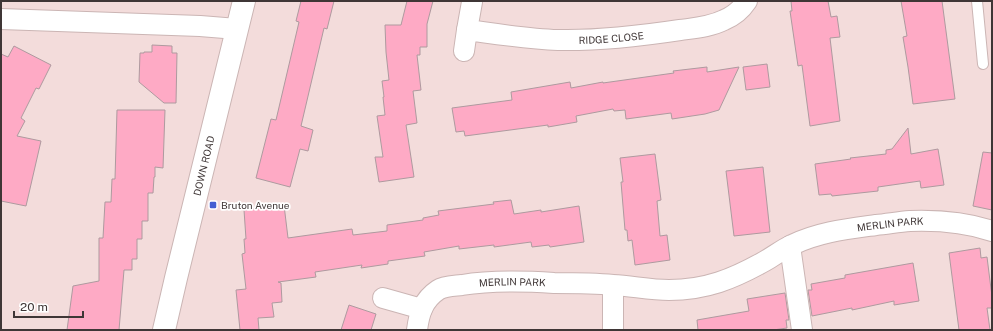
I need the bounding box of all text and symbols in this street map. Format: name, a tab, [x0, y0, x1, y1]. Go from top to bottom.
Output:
street label: RIDGE CLOSE	[578, 29, 644, 46]
street label: DOWN ROAD	[190, 134, 217, 197]
place label: Bruton Avenue	[221, 199, 290, 211]
marker: Bruton Avenue	[208, 200, 218, 210]
street label: MERLIN PARK	[856, 215, 924, 234]
street label: MERLIN PARK	[478, 275, 546, 289]
scale bar	[14, 293, 83, 319]
text: 20 m	[20, 300, 48, 314]

